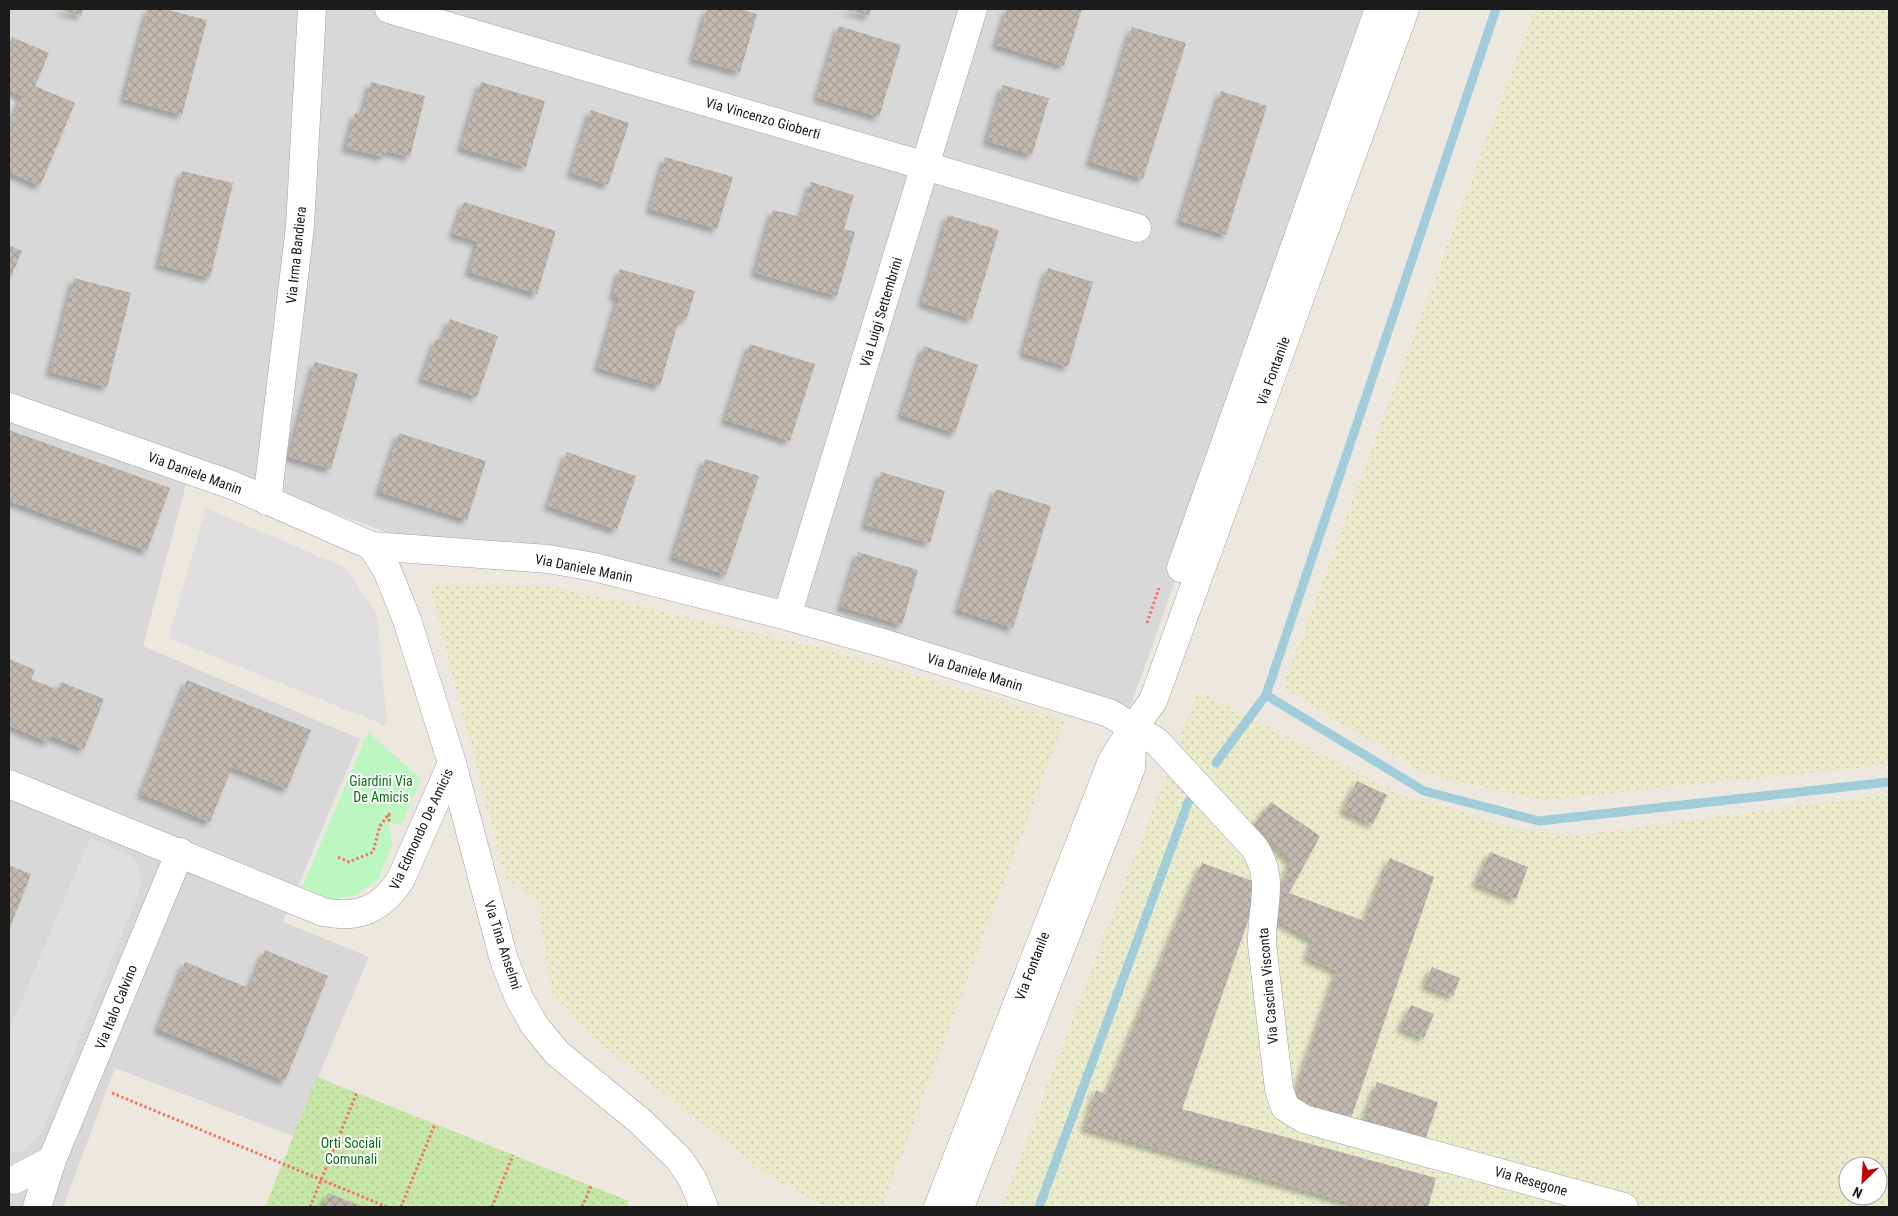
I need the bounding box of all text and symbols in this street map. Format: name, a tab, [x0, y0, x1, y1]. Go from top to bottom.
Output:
street label: Via Vincenzo Gioberti	[704, 94, 822, 142]
street label: Via Irma Bandiera	[283, 206, 309, 304]
street label: Via Luigi Settembrini	[857, 255, 905, 369]
street label: Via Fontanile	[1253, 334, 1293, 408]
street label: Via Daniele Manin	[146, 449, 244, 497]
street label: Via Daniele Manin	[534, 551, 634, 585]
street label: Via Daniele Manin	[925, 650, 1025, 694]
street label: Via Edmondo De Amicis	[386, 766, 456, 892]
park label: Giardini Via De Amicis	[349, 773, 413, 805]
street label: Via Tina Anselmi	[481, 898, 525, 992]
street label: Via Cascina Visconta	[1255, 927, 1281, 1045]
street label: Via Fontanile	[1012, 929, 1053, 1002]
street label: Via Italo Calvino	[92, 962, 140, 1052]
park label: Orti Sociali Comunali	[321, 1135, 381, 1167]
north arrow	[1838, 1156, 1888, 1206]
street label: Via Resegone	[1493, 1163, 1570, 1199]
text: N	[1850, 1184, 1865, 1202]

